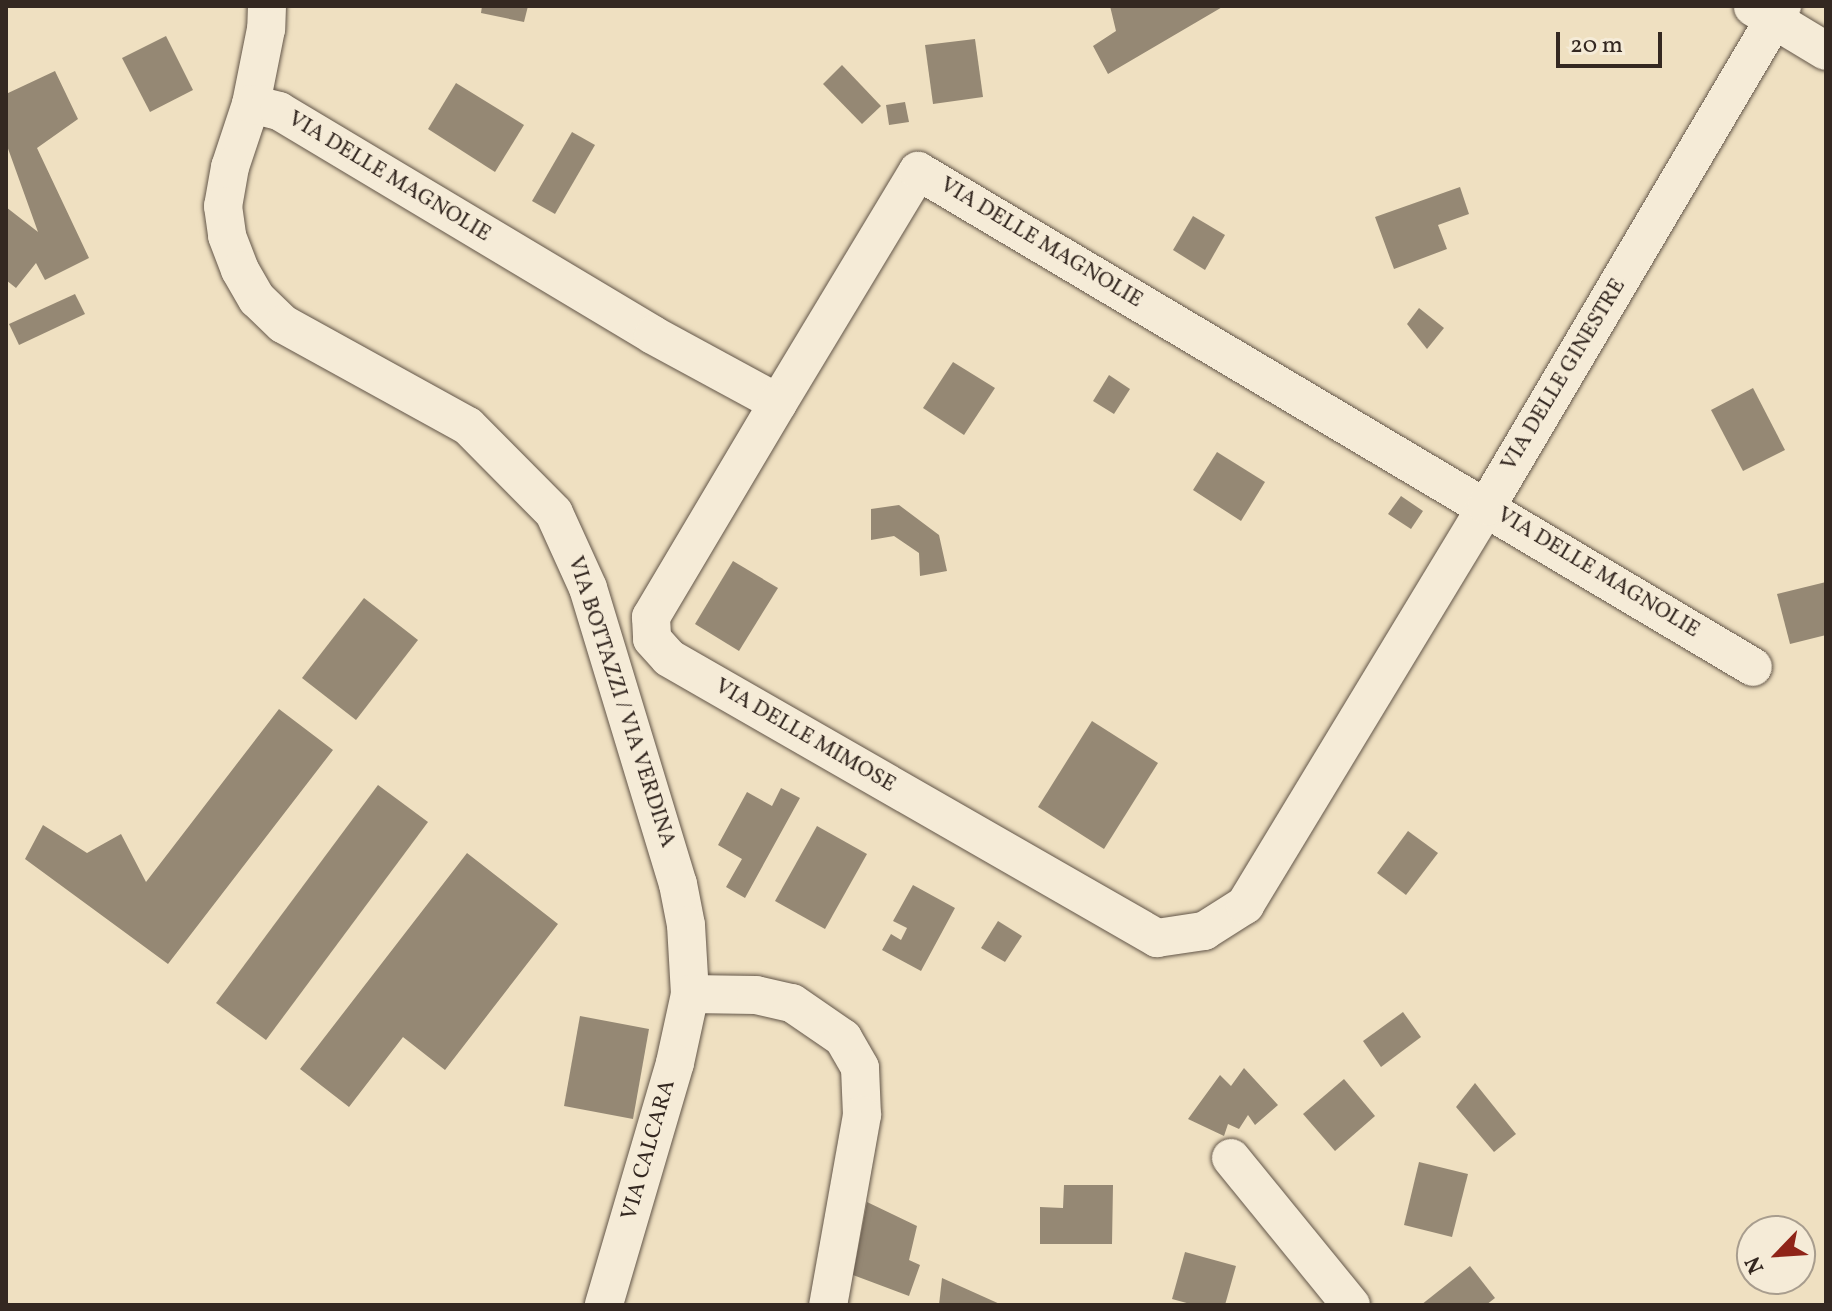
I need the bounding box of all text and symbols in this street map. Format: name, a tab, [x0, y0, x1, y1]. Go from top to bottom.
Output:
scale bar	[1560, 16, 1666, 66]
text: 20 m	[1570, 29, 1623, 63]
street label: VIA DELLE MAGNOLIE	[283, 106, 495, 248]
street label: VIA DELLE MAGNOLIE	[935, 172, 1147, 314]
street label: VIA DELLE GINESTRE	[1496, 274, 1632, 476]
street label: VIA DELLE MAGNOLIE	[1492, 502, 1704, 644]
street label: VIA BOTTAZZI / VIA VERDINA	[561, 553, 681, 851]
street label: VIA DELLE MIMOSE	[710, 673, 900, 799]
street label: VIA CALCARA	[616, 1077, 682, 1223]
north arrow	[1736, 1215, 1816, 1295]
text: N	[1738, 1251, 1773, 1278]

